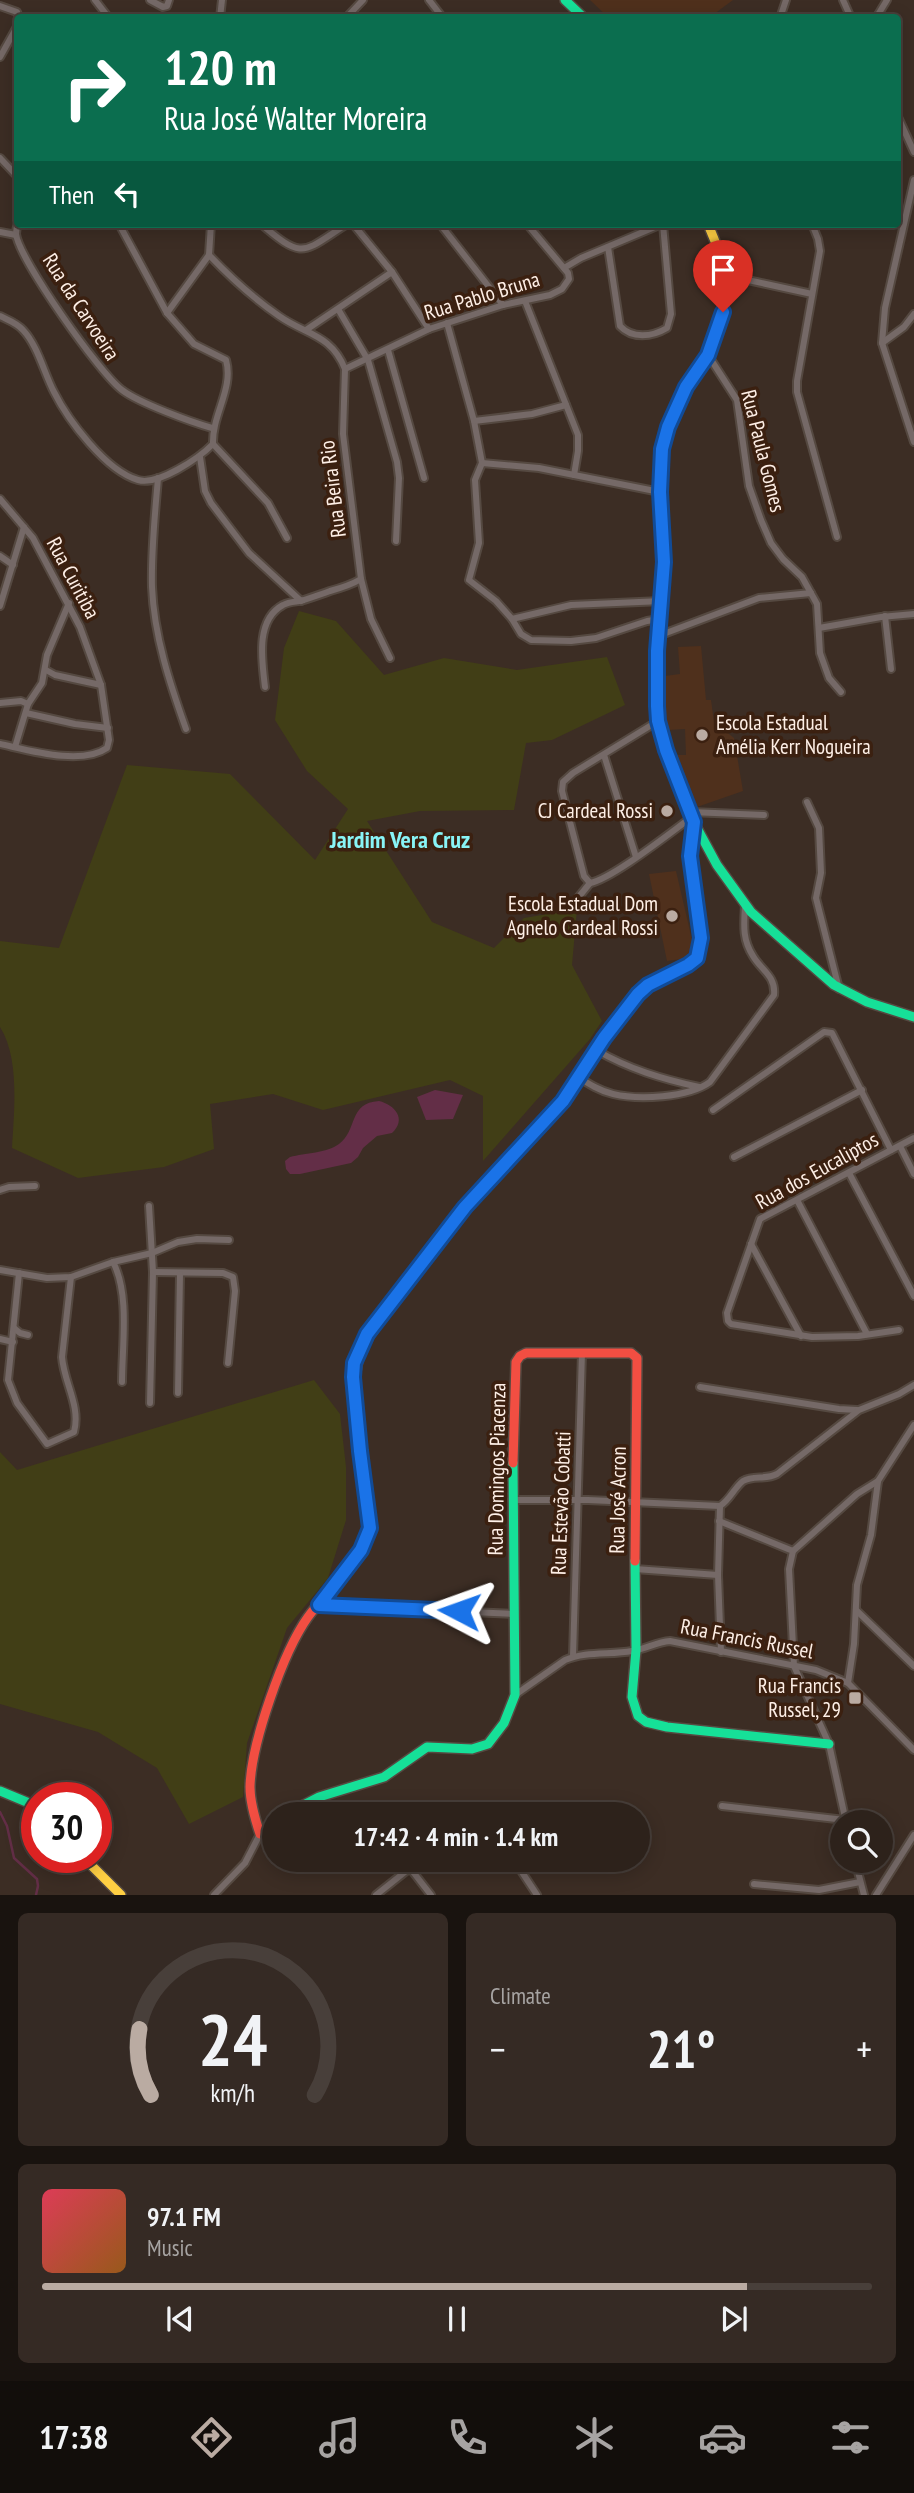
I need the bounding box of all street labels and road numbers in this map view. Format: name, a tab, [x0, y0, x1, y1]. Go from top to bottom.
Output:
street label: Rua da Carvoeira	[37, 248, 126, 365]
street label: Rua Pablo Bruna	[421, 265, 543, 326]
street label: Rua Paula Gomes	[735, 387, 792, 515]
street label: Rua Beira Rio	[313, 439, 352, 539]
street label: Rua Curitiba	[41, 532, 106, 623]
street label: Rua dos Eucaliptos	[751, 1126, 883, 1215]
street label: Rua Domingos Piacenza	[481, 1382, 512, 1556]
street label: Rua Estevão Cobatti	[544, 1431, 577, 1575]
street label: Rua José Acron	[603, 1446, 632, 1554]
street label: Rua Francis Russel	[678, 1612, 816, 1665]

